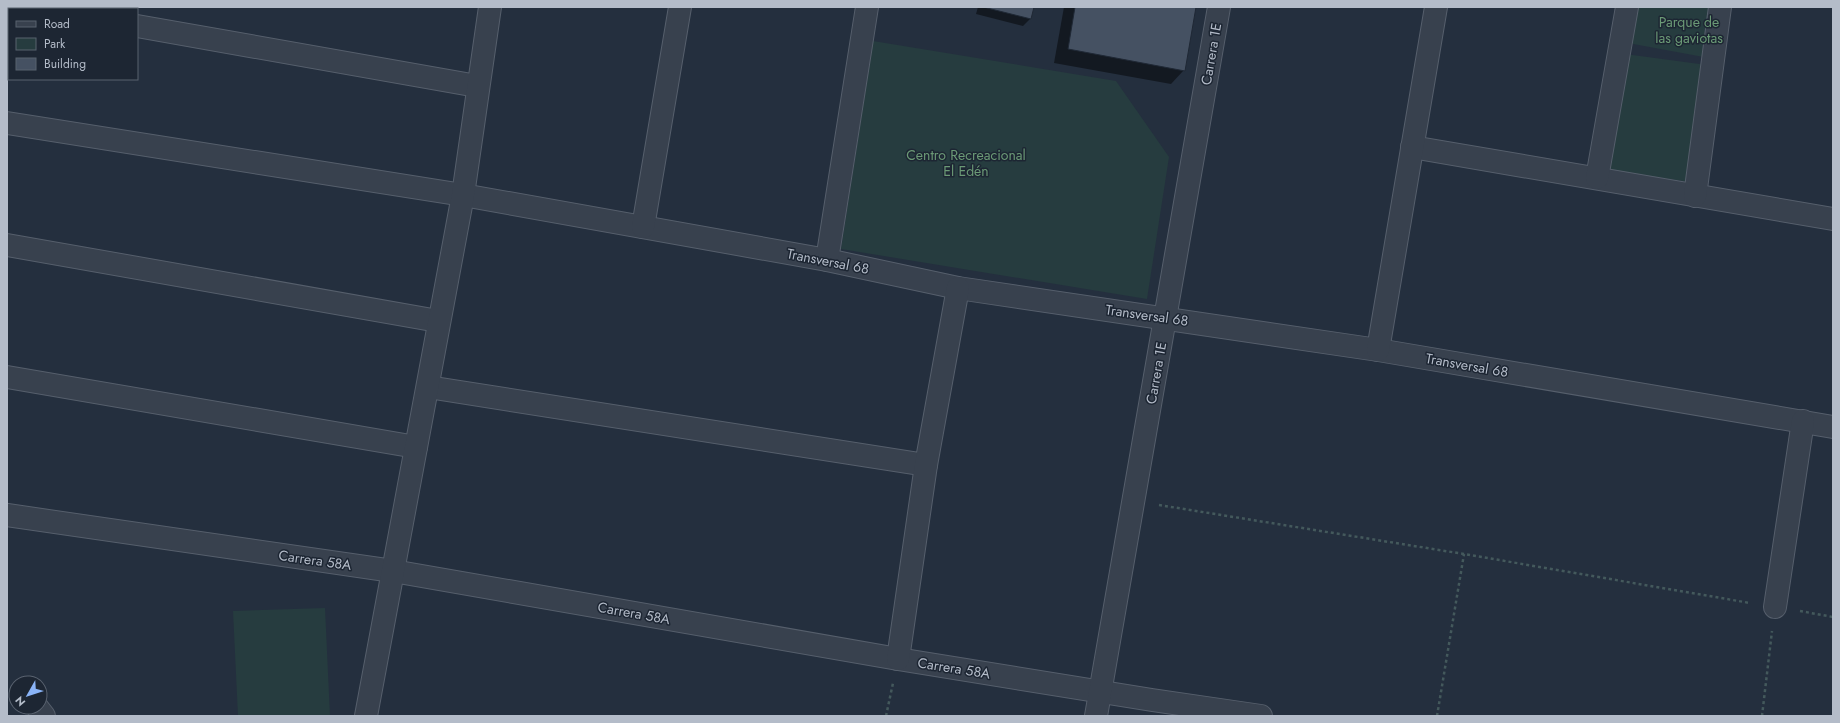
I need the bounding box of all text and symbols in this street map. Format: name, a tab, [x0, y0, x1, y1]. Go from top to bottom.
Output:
legend	[8, 8, 138, 80]
park label: Parque de las gaviotas	[1655, 12, 1723, 48]
text: Road	[44, 15, 70, 33]
street label: Carrera 1E	[1196, 21, 1226, 87]
text: Park	[44, 35, 66, 53]
text: Building	[44, 55, 86, 73]
park label: Centro Recreacional El Edén	[906, 145, 1026, 181]
street label: Transversal 68	[785, 243, 871, 279]
street label: Transversal 68	[1104, 299, 1190, 331]
street label: Carrera 1E	[1141, 340, 1171, 406]
street label: Transversal 68	[1424, 348, 1510, 382]
street label: Carrera 58A	[277, 545, 353, 575]
street label: Carrera 58A	[596, 597, 673, 629]
street label: Carrera 58A	[916, 652, 992, 684]
north arrow	[8, 675, 48, 715]
text: N	[11, 693, 29, 710]

